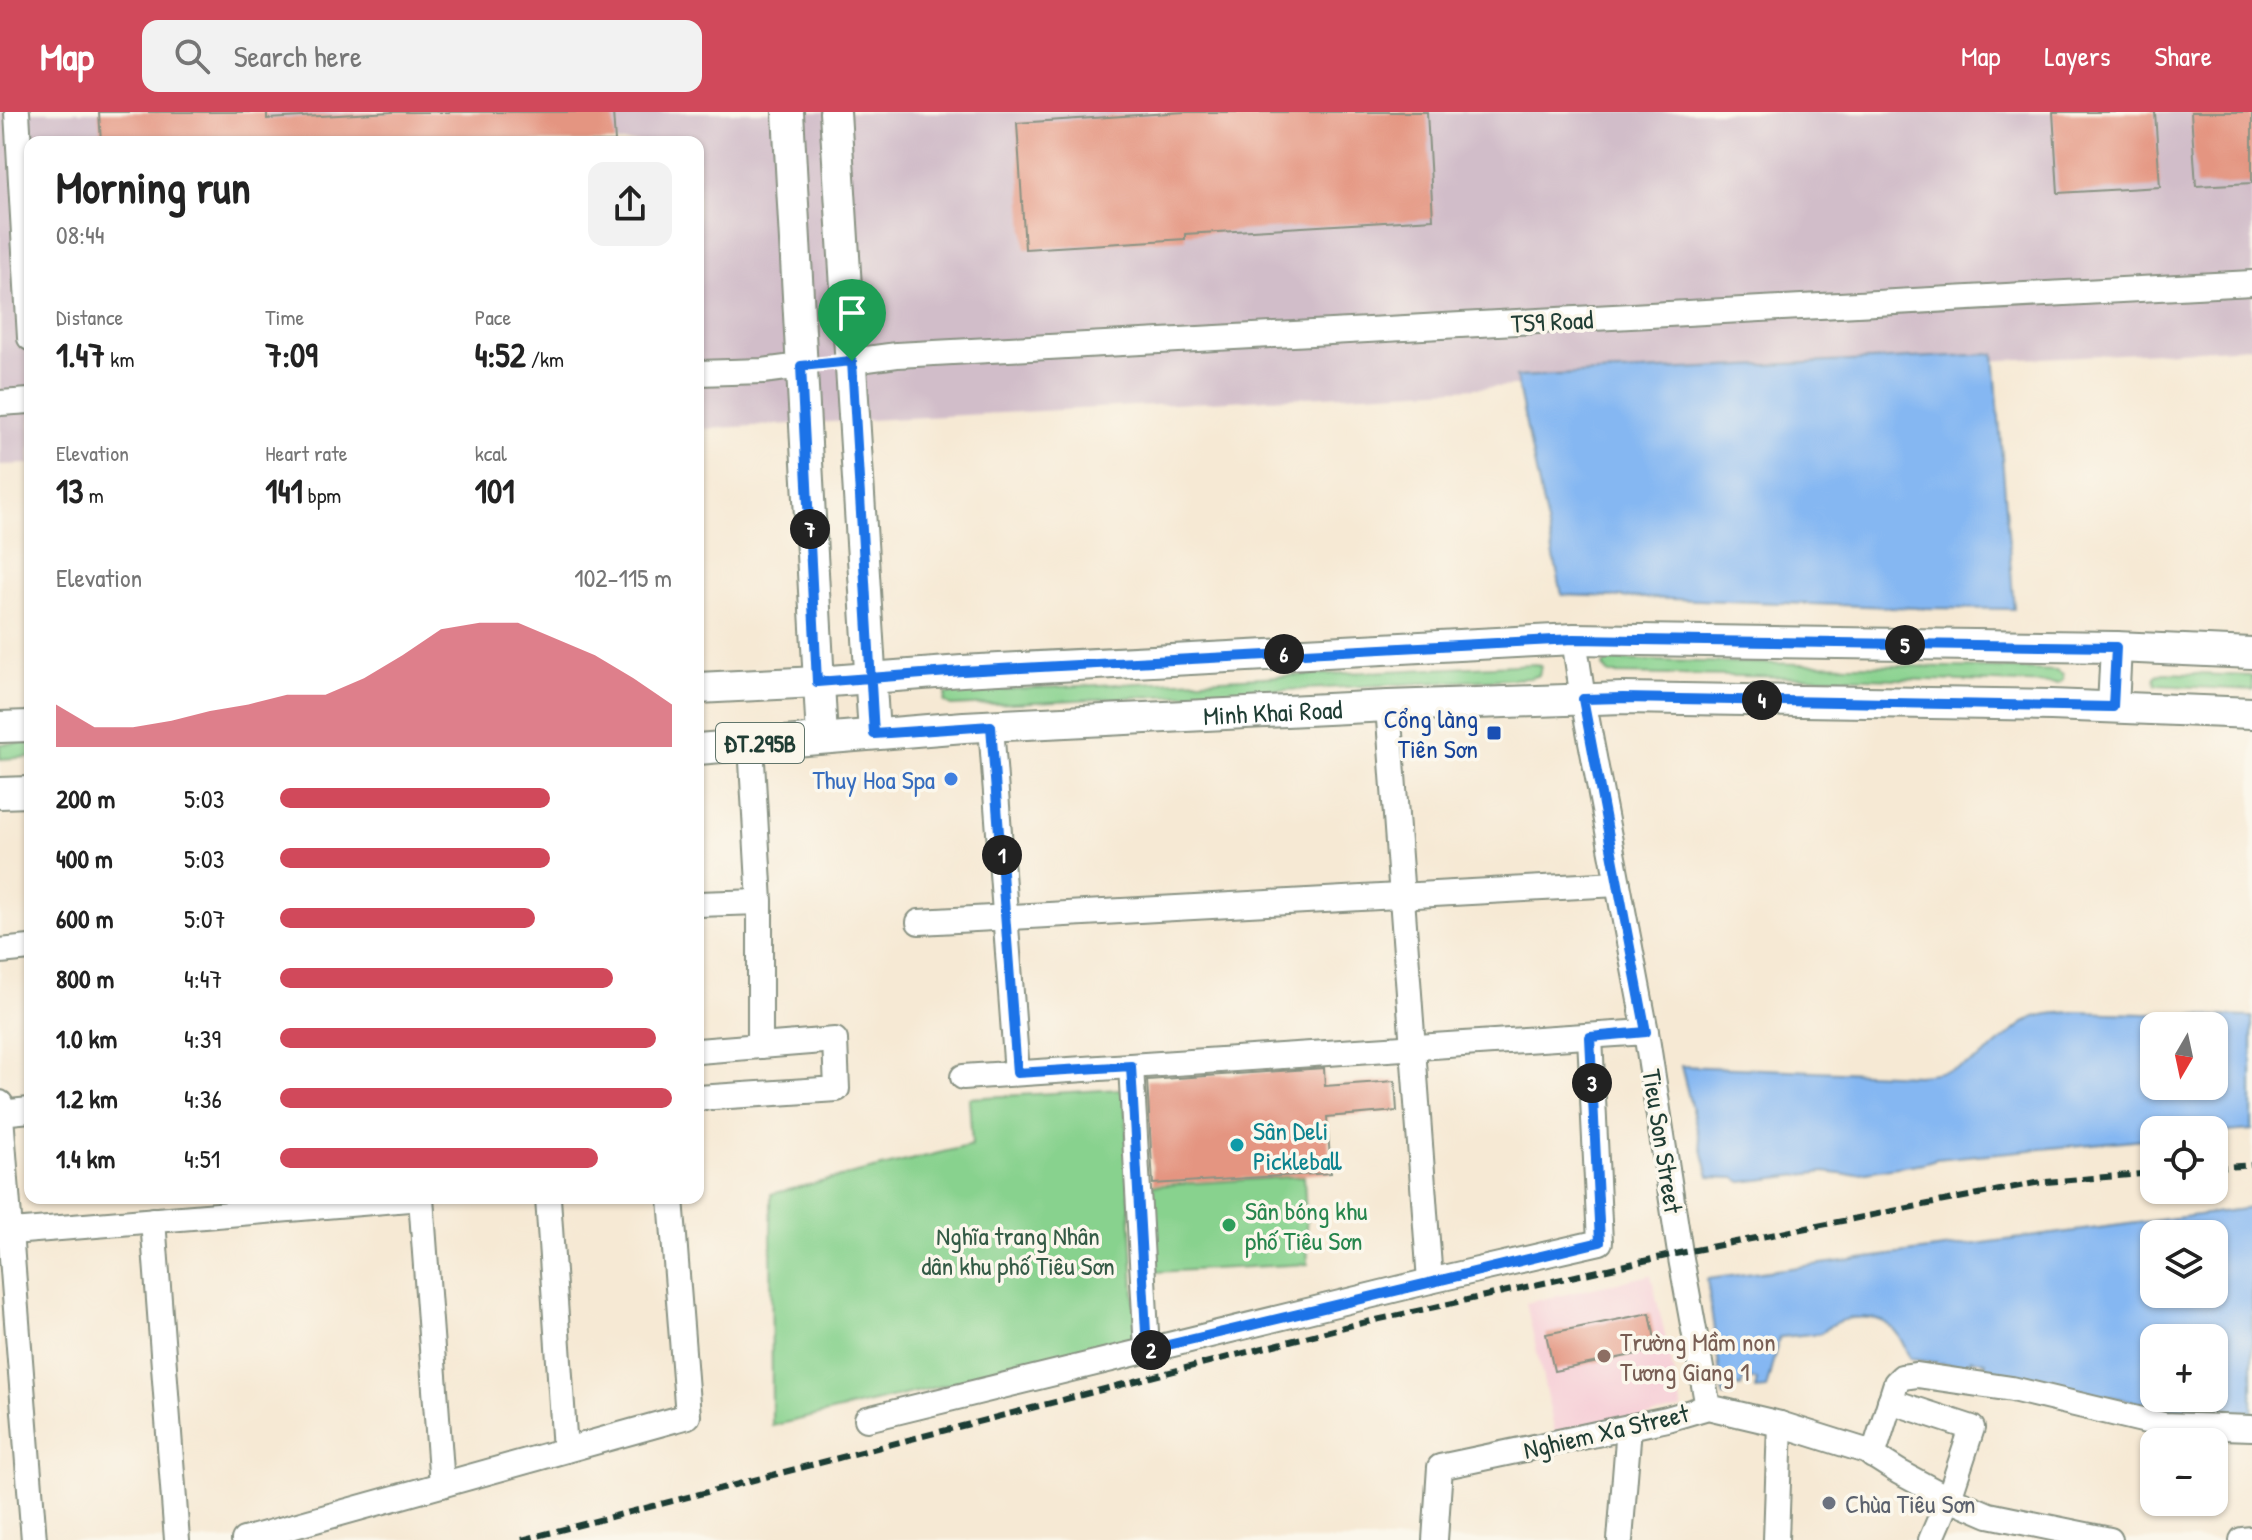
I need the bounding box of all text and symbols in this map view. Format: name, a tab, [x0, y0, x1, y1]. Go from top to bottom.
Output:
search box	[142, 20, 702, 92]
text: Map	[40, 30, 94, 82]
icon: search	[170, 34, 214, 78]
text: Search here	[234, 36, 362, 76]
text: Map	[1961, 37, 2001, 75]
text: Layers	[2045, 37, 2110, 75]
text: Share	[2154, 37, 2212, 75]
text: Morning run	[56, 157, 251, 217]
button: share	[588, 162, 672, 246]
text: 08:44	[56, 217, 104, 252]
pin	[818, 279, 886, 361]
icon: arrive	[830, 291, 874, 335]
street label: TS9 Road	[1510, 301, 1594, 341]
text: Distance	[56, 302, 123, 332]
text: Time	[265, 302, 304, 332]
text: Pace	[475, 302, 511, 332]
text: 1.47	[56, 332, 105, 378]
text: 7:09	[265, 332, 318, 378]
text: 4:52	[475, 332, 526, 378]
text: km	[105, 344, 134, 374]
text: /km	[526, 344, 564, 374]
text: Elevation	[56, 438, 129, 468]
text: Heart rate	[265, 438, 348, 468]
text: kcal	[475, 438, 507, 468]
text: 13	[56, 468, 84, 514]
text: 141	[265, 468, 303, 514]
text: 101	[475, 468, 515, 514]
text: m	[84, 480, 104, 510]
text: bpm	[303, 480, 341, 510]
pin: 7	[790, 509, 830, 549]
text: 7	[805, 514, 815, 544]
text: Elevation	[56, 560, 142, 595]
text: 102–115 m	[574, 560, 672, 595]
pin: 5	[1885, 625, 1925, 665]
text: 5	[1900, 630, 1910, 660]
pin: 6	[1264, 634, 1304, 674]
text: 6	[1280, 639, 1288, 669]
pin: 4	[1742, 680, 1782, 720]
text: 4	[1758, 685, 1766, 715]
street label: Minh Khai Road	[1202, 691, 1343, 733]
place label: Cổng làng Tiên Sơn	[1384, 701, 1478, 766]
road number: ĐT.295B	[716, 723, 804, 763]
marker: Cổng làng Tiên Sơn	[1485, 724, 1503, 742]
place label: Thuy Hoa Spa	[812, 762, 935, 797]
marker: Thuy Hoa Spa	[942, 770, 960, 788]
text: 200 m	[56, 781, 115, 816]
text: 5:03	[184, 781, 224, 816]
pin: 1	[982, 835, 1022, 875]
text: 1	[998, 840, 1006, 870]
text: 400 m	[56, 841, 113, 876]
text: 5:03	[184, 841, 224, 876]
text: 600 m	[56, 901, 113, 936]
text: 5:07	[184, 901, 226, 936]
text: 800 m	[56, 961, 114, 996]
text: 4:47	[184, 961, 222, 996]
north arrow	[2140, 1012, 2228, 1100]
map controls	[2140, 1012, 2228, 1516]
text: 1.0 km	[56, 1021, 117, 1056]
text: 4:39	[184, 1021, 221, 1056]
pin: 3	[1572, 1063, 1612, 1103]
street label: Tieu Son Street	[1634, 1066, 1692, 1217]
text: 3	[1587, 1068, 1597, 1098]
text: 1.2 km	[56, 1081, 118, 1116]
text: 4:36	[184, 1081, 222, 1116]
place label: Sân Deli Pickleball	[1253, 1113, 1342, 1178]
button: locate	[2140, 1116, 2228, 1204]
marker: Sân Deli Pickleball	[1228, 1136, 1246, 1154]
text: 1.4 km	[56, 1141, 115, 1176]
text: 4:51	[184, 1141, 220, 1176]
place label: Sân bóng khu phố Tiêu Sơn	[1245, 1193, 1367, 1258]
marker: Sân bóng khu phố Tiêu Sơn	[1220, 1216, 1238, 1234]
park label: Nghĩa trang Nhân dân khu phố Tiêu Sơn	[921, 1218, 1115, 1283]
button: layers	[2140, 1220, 2228, 1308]
place label: Trường Mầm non Tương Giang 1	[1620, 1324, 1776, 1389]
button: +	[2140, 1324, 2228, 1412]
pin: 2	[1131, 1330, 1171, 1370]
text: 2	[1146, 1335, 1156, 1365]
marker: Trường Mầm non Tương Giang 1	[1595, 1347, 1613, 1365]
street label: Nghiem Xa Street	[1520, 1395, 1693, 1467]
button: −	[2140, 1428, 2228, 1516]
place label: Chùa Tiêu Sơn	[1845, 1486, 1976, 1521]
marker: Chùa Tiêu Sơn	[1820, 1494, 1838, 1512]

